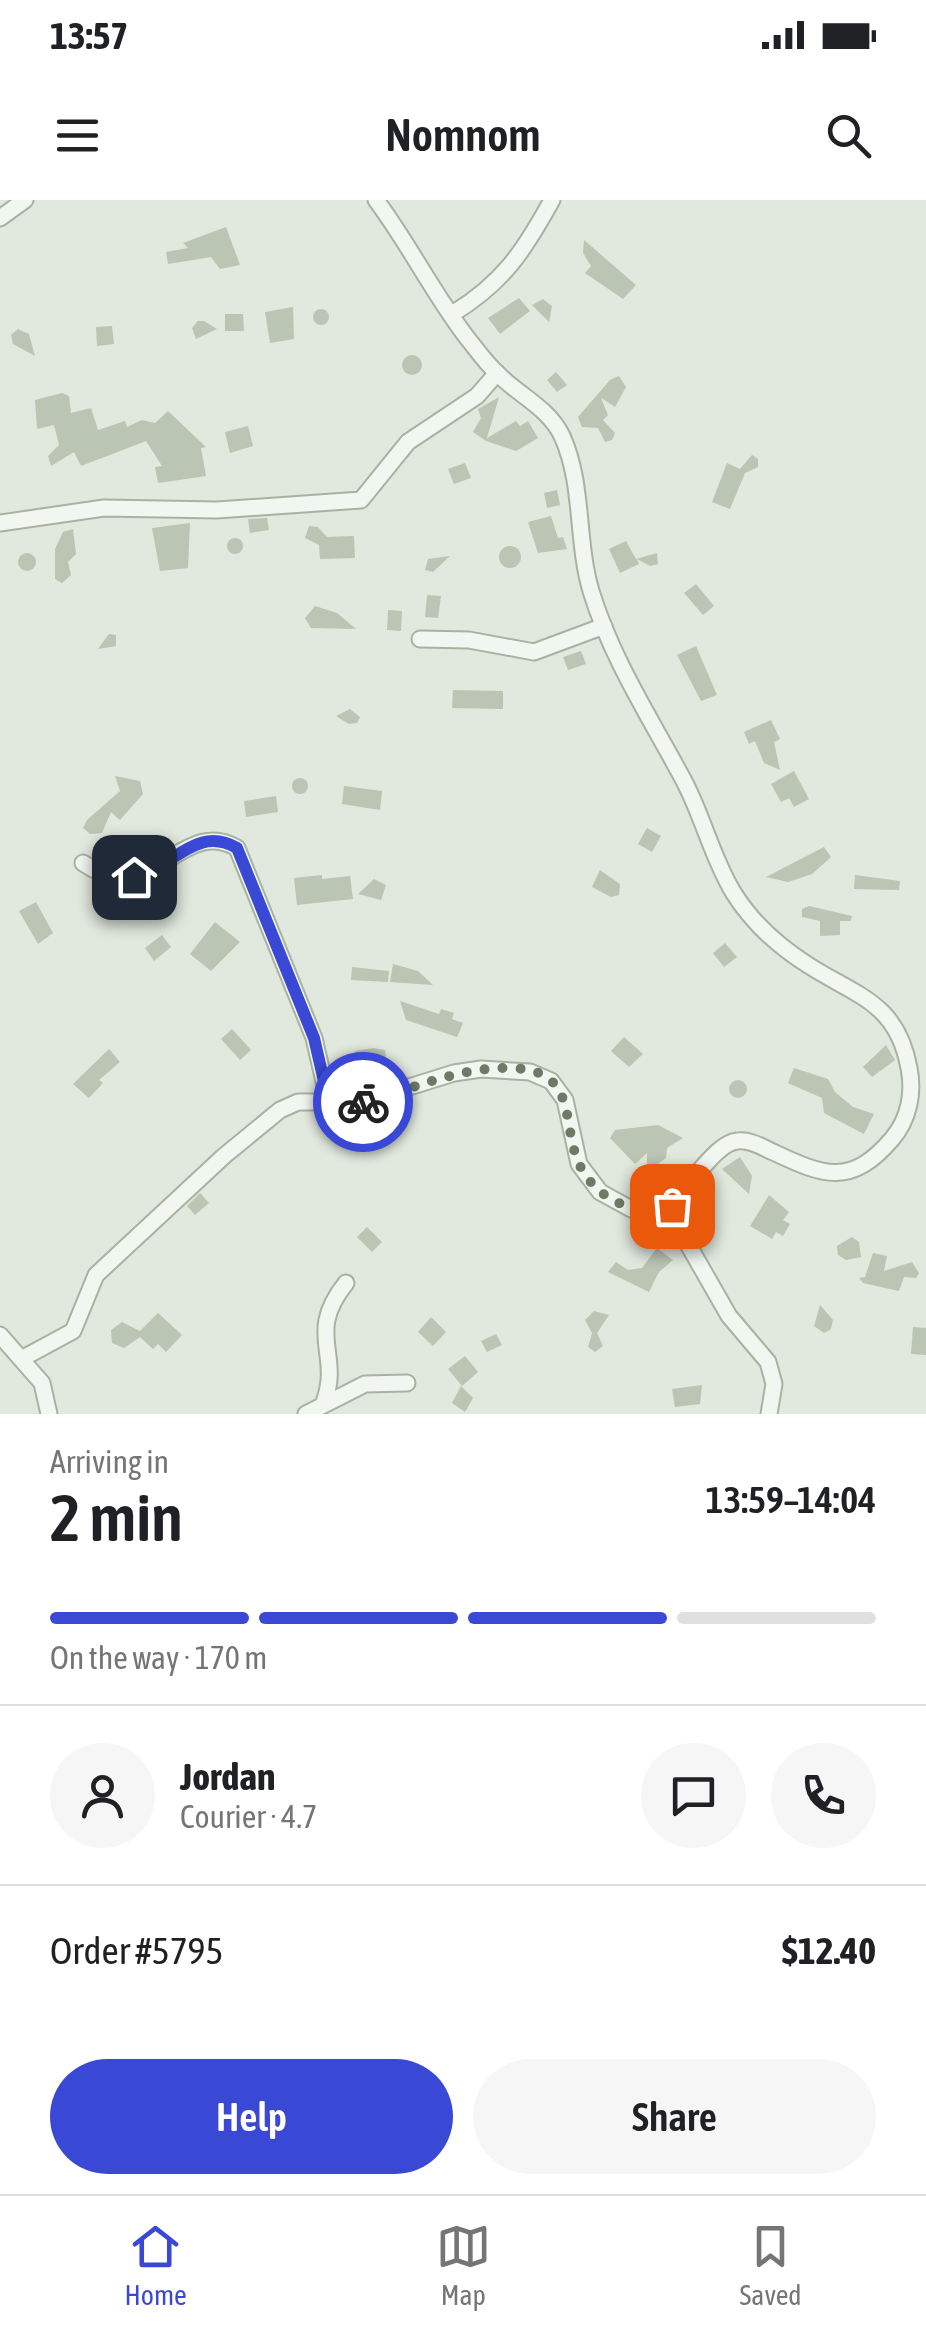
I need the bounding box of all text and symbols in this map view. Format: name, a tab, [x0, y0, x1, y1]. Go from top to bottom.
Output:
text: 13:57	[50, 14, 128, 57]
icon: menu	[50, 108, 105, 163]
icon: search	[821, 108, 876, 163]
text: Nomnom	[385, 109, 541, 161]
pin	[92, 835, 177, 920]
icon: home	[107, 850, 162, 905]
courier	[313, 1052, 413, 1152]
icon: bike	[336, 1075, 391, 1130]
pin	[630, 1164, 715, 1249]
icon: bag	[645, 1179, 700, 1234]
text: Arriving in	[50, 1443, 169, 1480]
text: 13:59–14:04	[706, 1478, 876, 1521]
text: 2 min	[50, 1480, 183, 1555]
text: On the way · 170 m	[50, 1639, 267, 1676]
button: person	[50, 1743, 155, 1848]
button: chat	[641, 1743, 746, 1848]
button: phone	[771, 1743, 876, 1848]
text: Jordan	[180, 1755, 275, 1798]
text: Courier · 4.7	[180, 1798, 317, 1835]
text: Order #5795	[50, 1929, 223, 1972]
text: $12.40	[782, 1929, 876, 1972]
button: Help	[50, 2059, 453, 2174]
button: Share	[473, 2059, 876, 2174]
tab: Home	[124, 2219, 187, 2311]
tab: Map	[436, 2219, 491, 2311]
tab: Saved	[740, 2219, 802, 2311]

